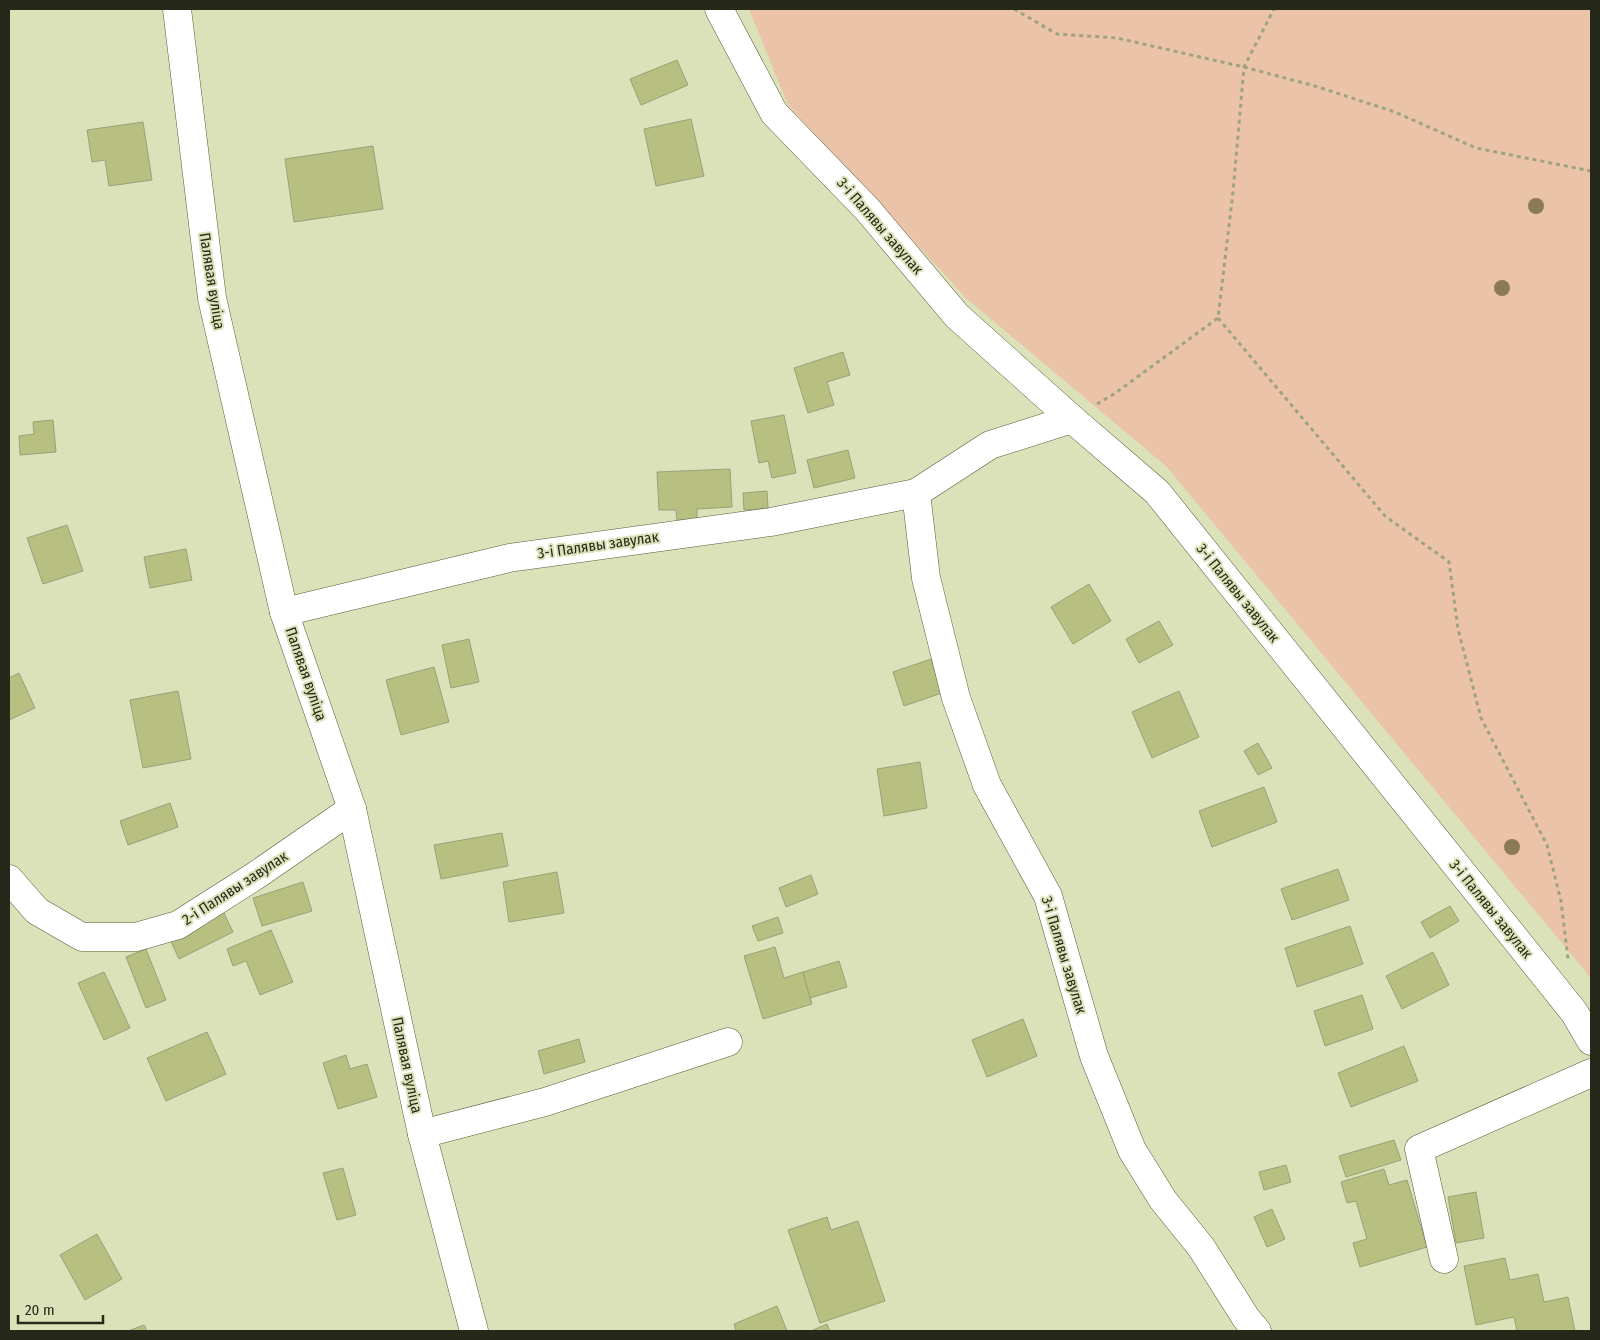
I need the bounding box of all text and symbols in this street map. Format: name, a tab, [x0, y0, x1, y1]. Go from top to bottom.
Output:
street label: 3-і Палявы завулак	[833, 174, 927, 278]
street label: Палявая вуліца	[195, 231, 229, 331]
street label: 3-і Палявы завулак	[536, 528, 660, 562]
street label: 3-і Палявы завулак	[1193, 540, 1283, 646]
street label: Палявая вуліца	[282, 625, 330, 723]
street label: 2-і Палявы завулак	[179, 847, 291, 929]
street label: 3-і Палявы завулак	[1446, 856, 1536, 962]
street label: 3-і Палявы завулак	[1038, 894, 1090, 1016]
street label: Палявая вуліца	[388, 1015, 426, 1115]
scale bar	[18, 1292, 102, 1324]
text: 20 m	[25, 1301, 55, 1319]

